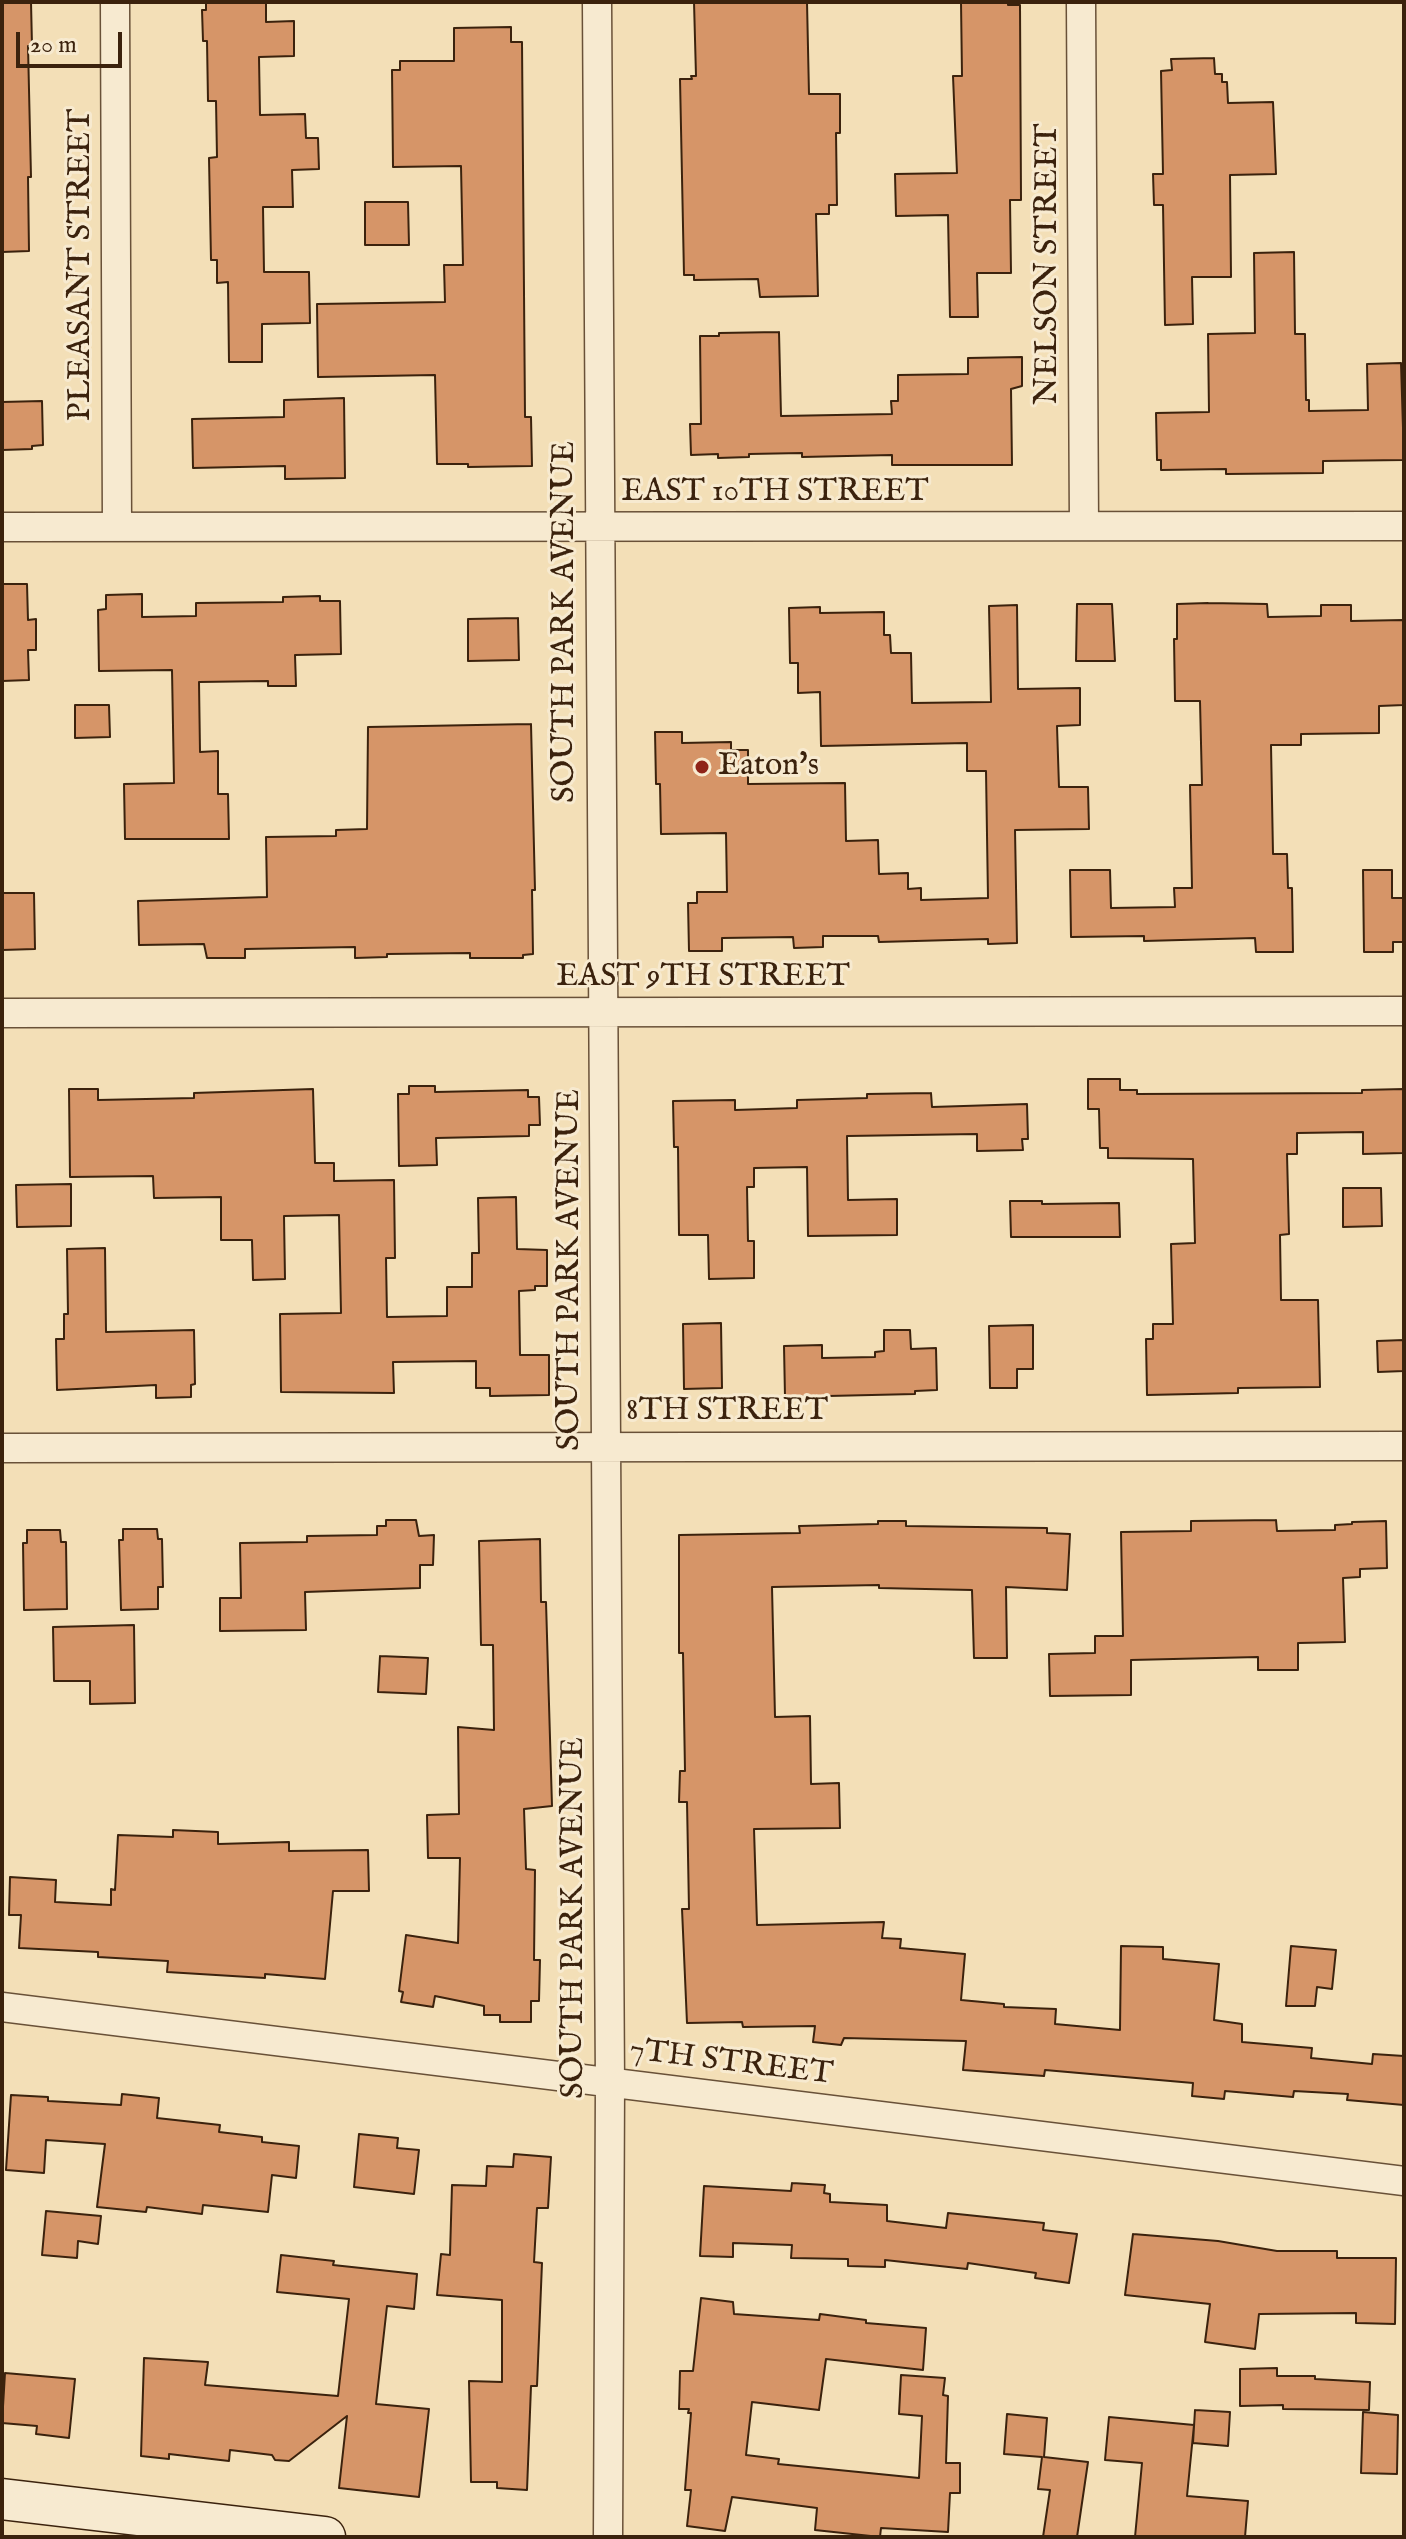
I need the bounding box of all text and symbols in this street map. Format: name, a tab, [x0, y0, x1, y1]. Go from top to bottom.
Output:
scale bar	[20, 16, 126, 66]
text: 20 m	[30, 30, 77, 61]
street label: PLEASANT STREET	[63, 109, 101, 421]
street label: NELSON STREET	[1030, 123, 1068, 405]
street label: SOUTH PARK AVENUE	[547, 441, 585, 803]
street label: EAST 10TH STREET	[621, 474, 929, 512]
place label: Eaton's	[718, 748, 819, 786]
marker: Eaton's	[693, 758, 711, 776]
street label: EAST 9TH STREET	[556, 959, 850, 997]
street label: SOUTH PARK AVENUE	[552, 1089, 590, 1451]
street label: 8TH STREET	[626, 1393, 828, 1431]
street label: SOUTH PARK AVENUE	[556, 1737, 594, 2099]
street label: 7TH STREET	[627, 2032, 835, 2096]

